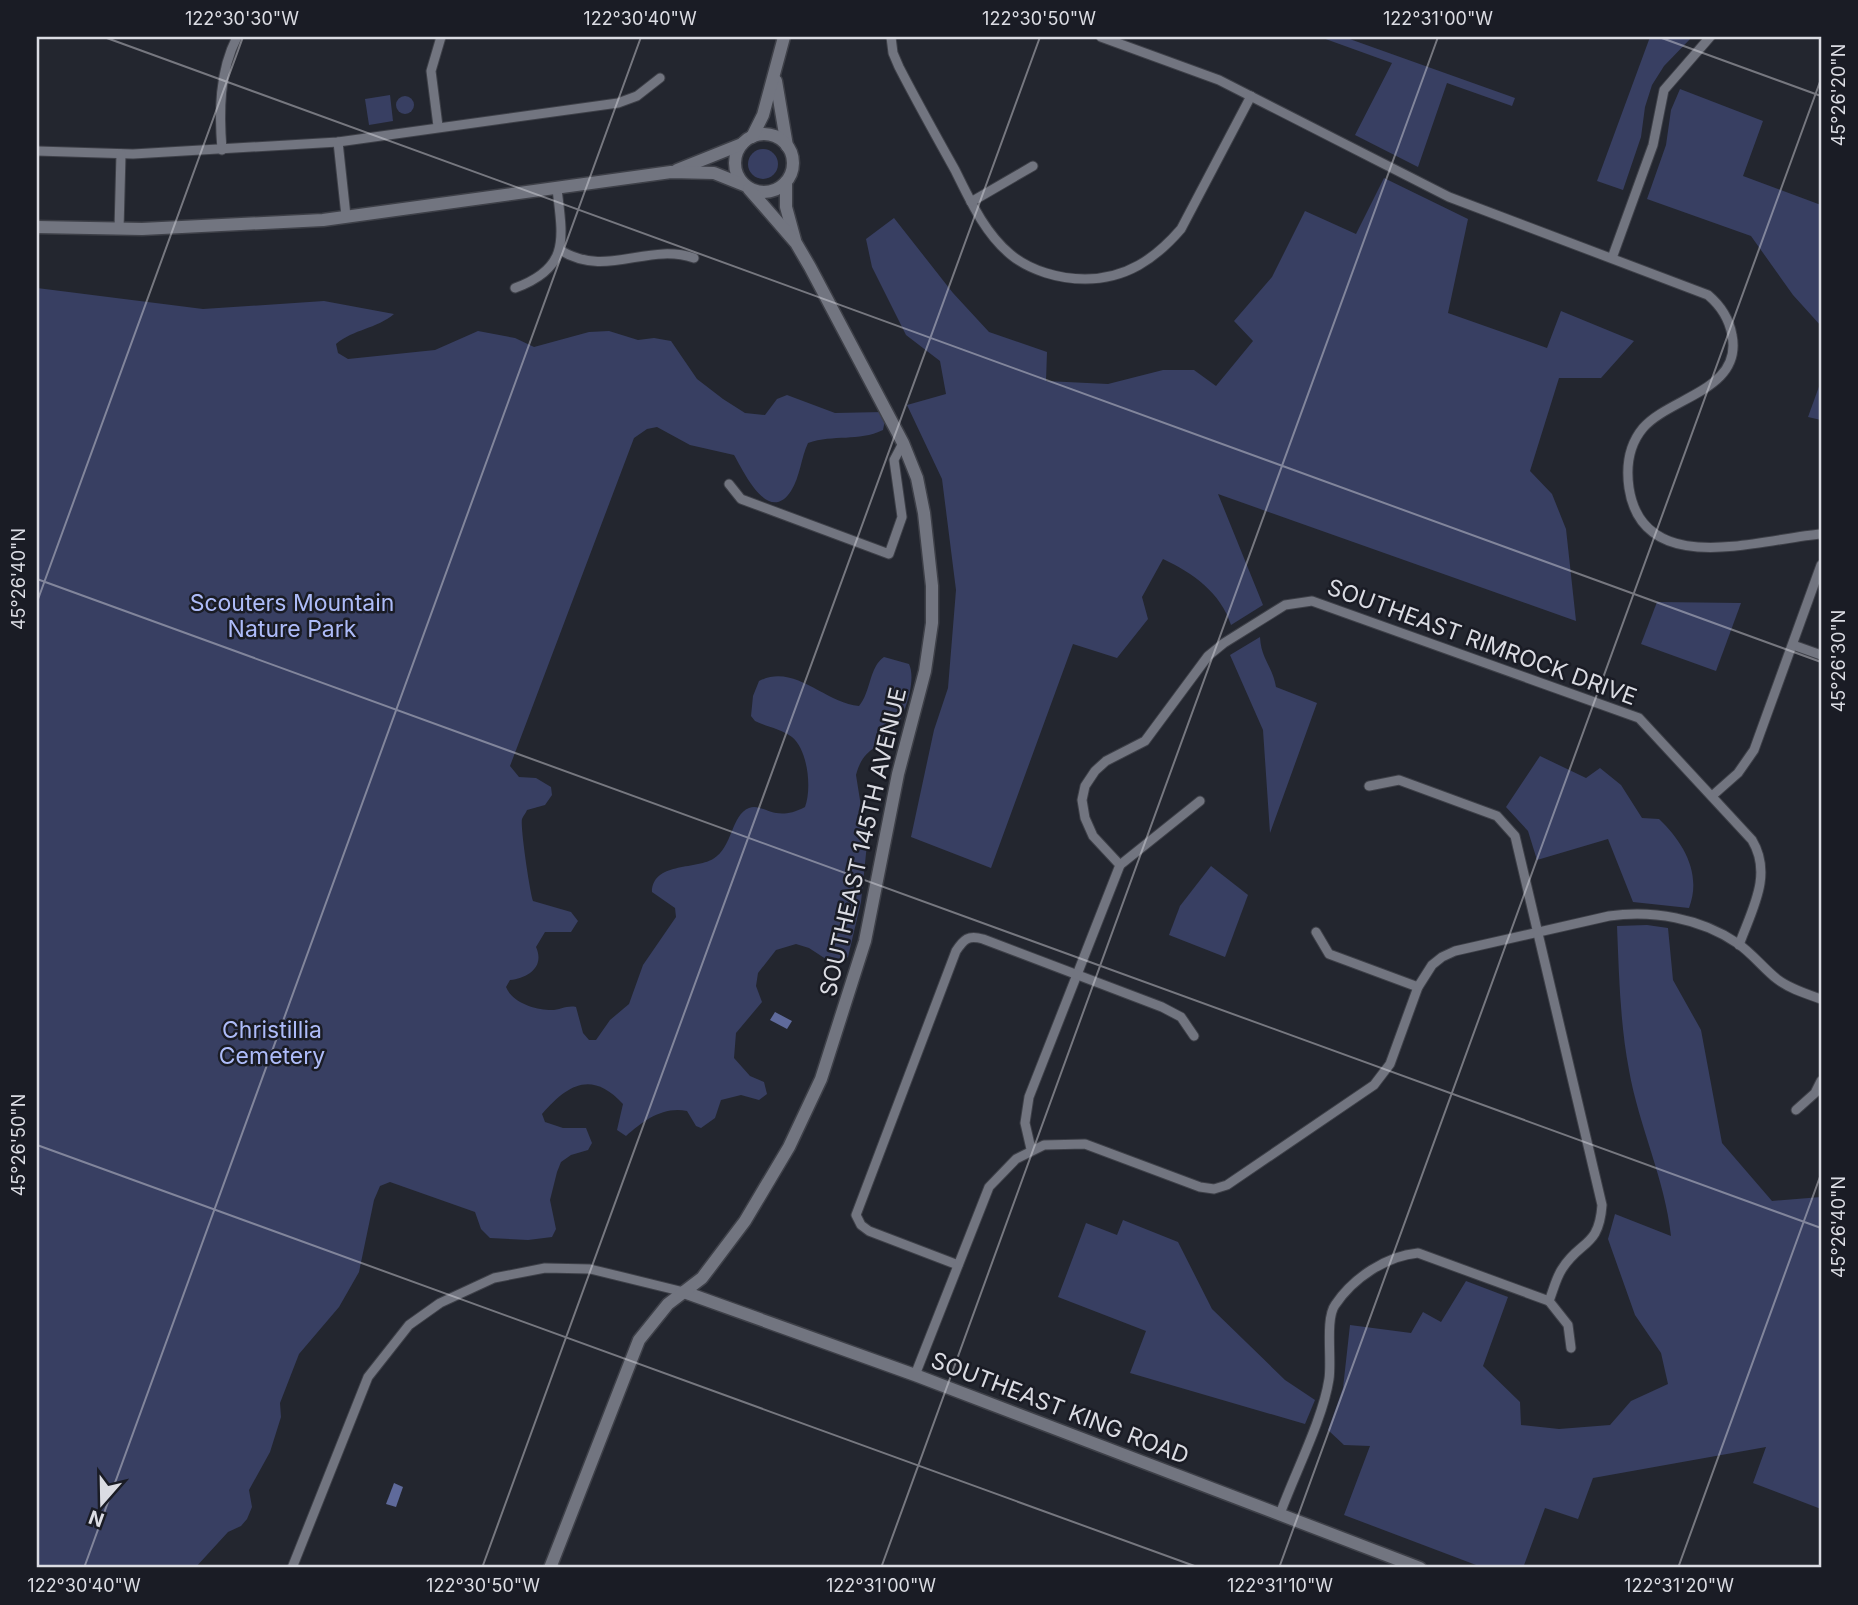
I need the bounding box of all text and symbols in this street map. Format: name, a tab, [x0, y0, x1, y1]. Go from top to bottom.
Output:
text: 122°30'30"W	[185, 8, 299, 29]
text: 122°30'40"W	[583, 8, 697, 29]
text: 122°30'50"W	[982, 8, 1096, 29]
text: 122°31'00"W	[1383, 8, 1493, 29]
text: 45°26'20"N	[1828, 44, 1849, 146]
text: 45°26'40"N	[8, 528, 29, 630]
street label: SOUTHEAST RIMROCK DRIVE	[1323, 573, 1641, 711]
park label: Scouters Mountain Nature Park	[190, 589, 394, 643]
text: 45°26'30"N	[1828, 610, 1849, 712]
street label: SOUTHEAST 145TH AVENUE	[814, 685, 912, 999]
park label: Christillia Cemetery	[219, 1016, 325, 1070]
text: 45°26'50"N	[8, 1094, 29, 1196]
text: 45°26'40"N	[1828, 1176, 1849, 1278]
street label: SOUTHEAST KING ROAD	[927, 1346, 1193, 1470]
north arrow	[66, 1468, 136, 1538]
text: N	[86, 1505, 107, 1532]
text: 122°30'40"W	[27, 1575, 141, 1596]
text: 122°30'50"W	[426, 1575, 540, 1596]
text: 122°31'00"W	[826, 1575, 936, 1596]
text: 122°31'10"W	[1227, 1575, 1333, 1596]
text: 122°31'20"W	[1624, 1575, 1734, 1596]

